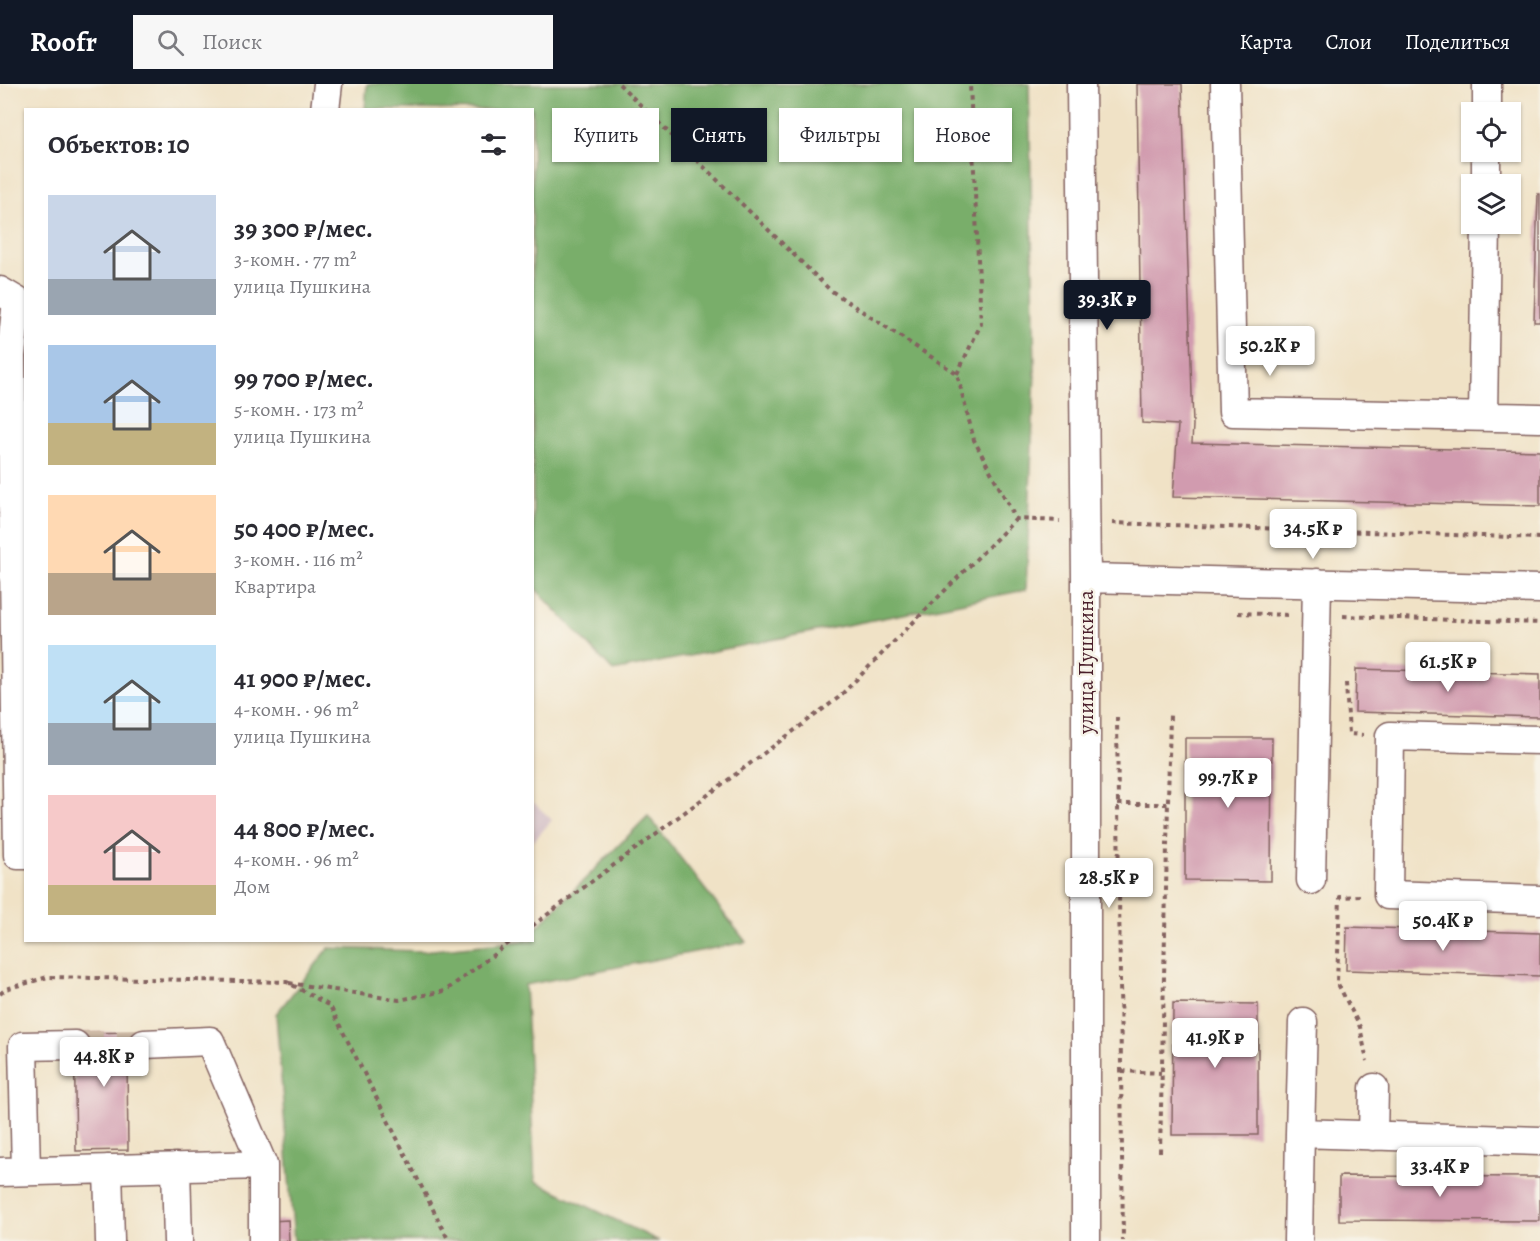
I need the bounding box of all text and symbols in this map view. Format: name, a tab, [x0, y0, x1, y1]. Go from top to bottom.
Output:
search box	[133, 15, 553, 69]
text: Roofr	[30, 23, 97, 61]
icon: search	[154, 26, 187, 59]
text: Поиск	[202, 27, 262, 57]
text: Карта	[1239, 28, 1292, 56]
text: Слои	[1325, 28, 1372, 56]
text: Поделиться	[1405, 28, 1510, 56]
map controls	[1461, 102, 1521, 234]
button: locate	[1461, 102, 1521, 162]
chip: Купить	[552, 108, 659, 162]
chip: Снять	[671, 108, 767, 162]
chip: Фильтры	[779, 108, 902, 162]
chip: Новое	[914, 108, 1012, 162]
text: Объектов: 10	[48, 127, 190, 162]
icon: filters	[477, 128, 510, 161]
button: layers	[1461, 174, 1521, 234]
text: 39 300 ₽/мес.	[234, 211, 373, 246]
icon: home	[96, 219, 168, 291]
text: 3-комн. · 77 m²	[234, 246, 357, 273]
text: улица Пушкина	[234, 273, 371, 300]
pin: 39.3K ₽	[1052, 280, 1162, 331]
text: 39.3K ₽	[1078, 286, 1136, 313]
pin: 50.2K ₽	[1215, 326, 1325, 377]
text: 50.2K ₽	[1240, 332, 1300, 359]
text: 99 700 ₽/мес.	[234, 361, 374, 396]
icon: home	[96, 369, 168, 441]
text: 5-комн. · 173 m²	[234, 396, 364, 423]
text: улица Пушкина	[234, 423, 371, 450]
pin: 34.5K ₽	[1258, 509, 1368, 560]
text: 50 400 ₽/мес.	[234, 511, 375, 546]
text: 34.5K ₽	[1284, 515, 1342, 542]
icon: home	[96, 519, 168, 591]
text: 3-комн. · 116 m²	[234, 546, 363, 573]
text: Квартира	[234, 573, 316, 600]
street label: улица Пушкина	[1072, 590, 1100, 735]
pin: 61.5K ₽	[1393, 642, 1503, 693]
text: 61.5K ₽	[1419, 648, 1477, 675]
text: 41 900 ₽/мес.	[234, 661, 372, 696]
icon: home	[96, 669, 168, 741]
text: 4-комн. · 96 m²	[234, 696, 359, 723]
text: улица Пушкина	[234, 723, 371, 750]
pin: 99.7K ₽	[1173, 758, 1283, 809]
text: 99.7K ₽	[1198, 764, 1258, 791]
text: 44 800 ₽/мес.	[234, 811, 375, 846]
icon: home	[96, 819, 168, 891]
text: 4-комн. · 96 m²	[234, 846, 359, 873]
pin: 28.5K ₽	[1054, 858, 1164, 909]
text: 28.5K ₽	[1079, 864, 1139, 891]
text: Дом	[234, 873, 270, 900]
pin: 50.4K ₽	[1388, 901, 1498, 952]
text: 50.4K ₽	[1413, 907, 1473, 934]
pin: 41.9K ₽	[1160, 1018, 1270, 1069]
text: 41.9K ₽	[1186, 1024, 1244, 1051]
pin: 44.8K ₽	[49, 1037, 159, 1088]
text: 44.8K ₽	[74, 1043, 134, 1070]
pin: 33.4K ₽	[1385, 1147, 1495, 1198]
text: 33.4K ₽	[1411, 1153, 1469, 1180]

